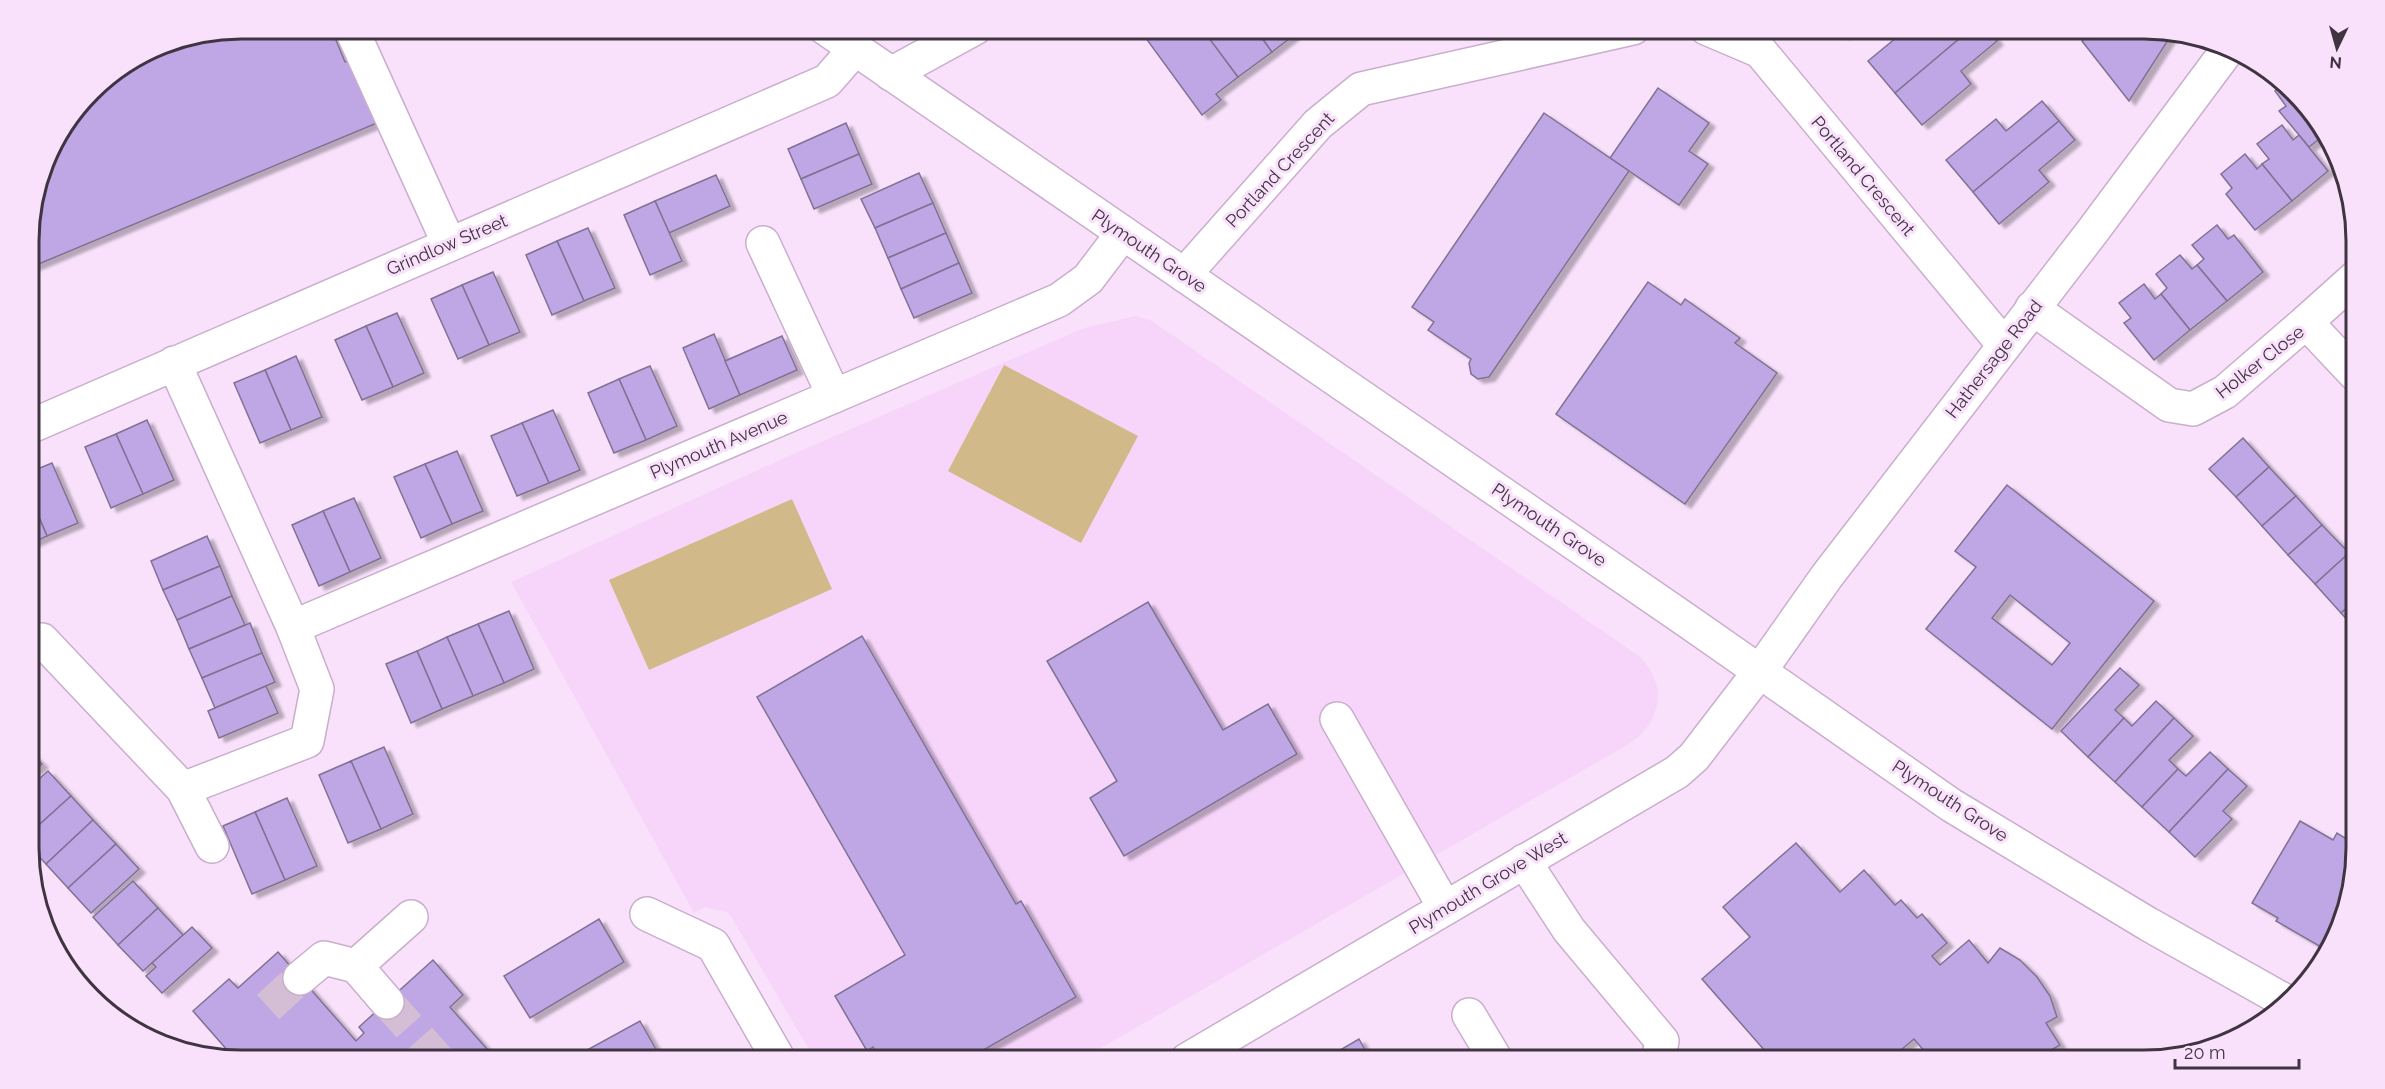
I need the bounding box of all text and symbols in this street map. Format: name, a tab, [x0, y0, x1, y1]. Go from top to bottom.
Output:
north arrow	[2307, 18, 2367, 78]
text: N	[2329, 52, 2343, 72]
street label: Portland Crescent	[1221, 108, 1338, 231]
street label: Portland Crescent	[1807, 112, 1919, 240]
street label: Plymouth Grove	[1088, 204, 1211, 297]
street label: Grindlow Street	[383, 210, 510, 279]
street label: Hathersage Road	[1941, 295, 2046, 422]
street label: Holker Close	[2211, 320, 2308, 403]
street label: Plymouth Avenue	[647, 406, 791, 483]
street label: Plymouth Grove	[1488, 478, 1611, 571]
street label: Plymouth Grove	[1888, 755, 2012, 846]
street label: Plymouth Grove West	[1405, 827, 1571, 938]
scale bar	[2175, 1032, 2300, 1070]
text: 20 m	[2184, 1042, 2226, 1063]

